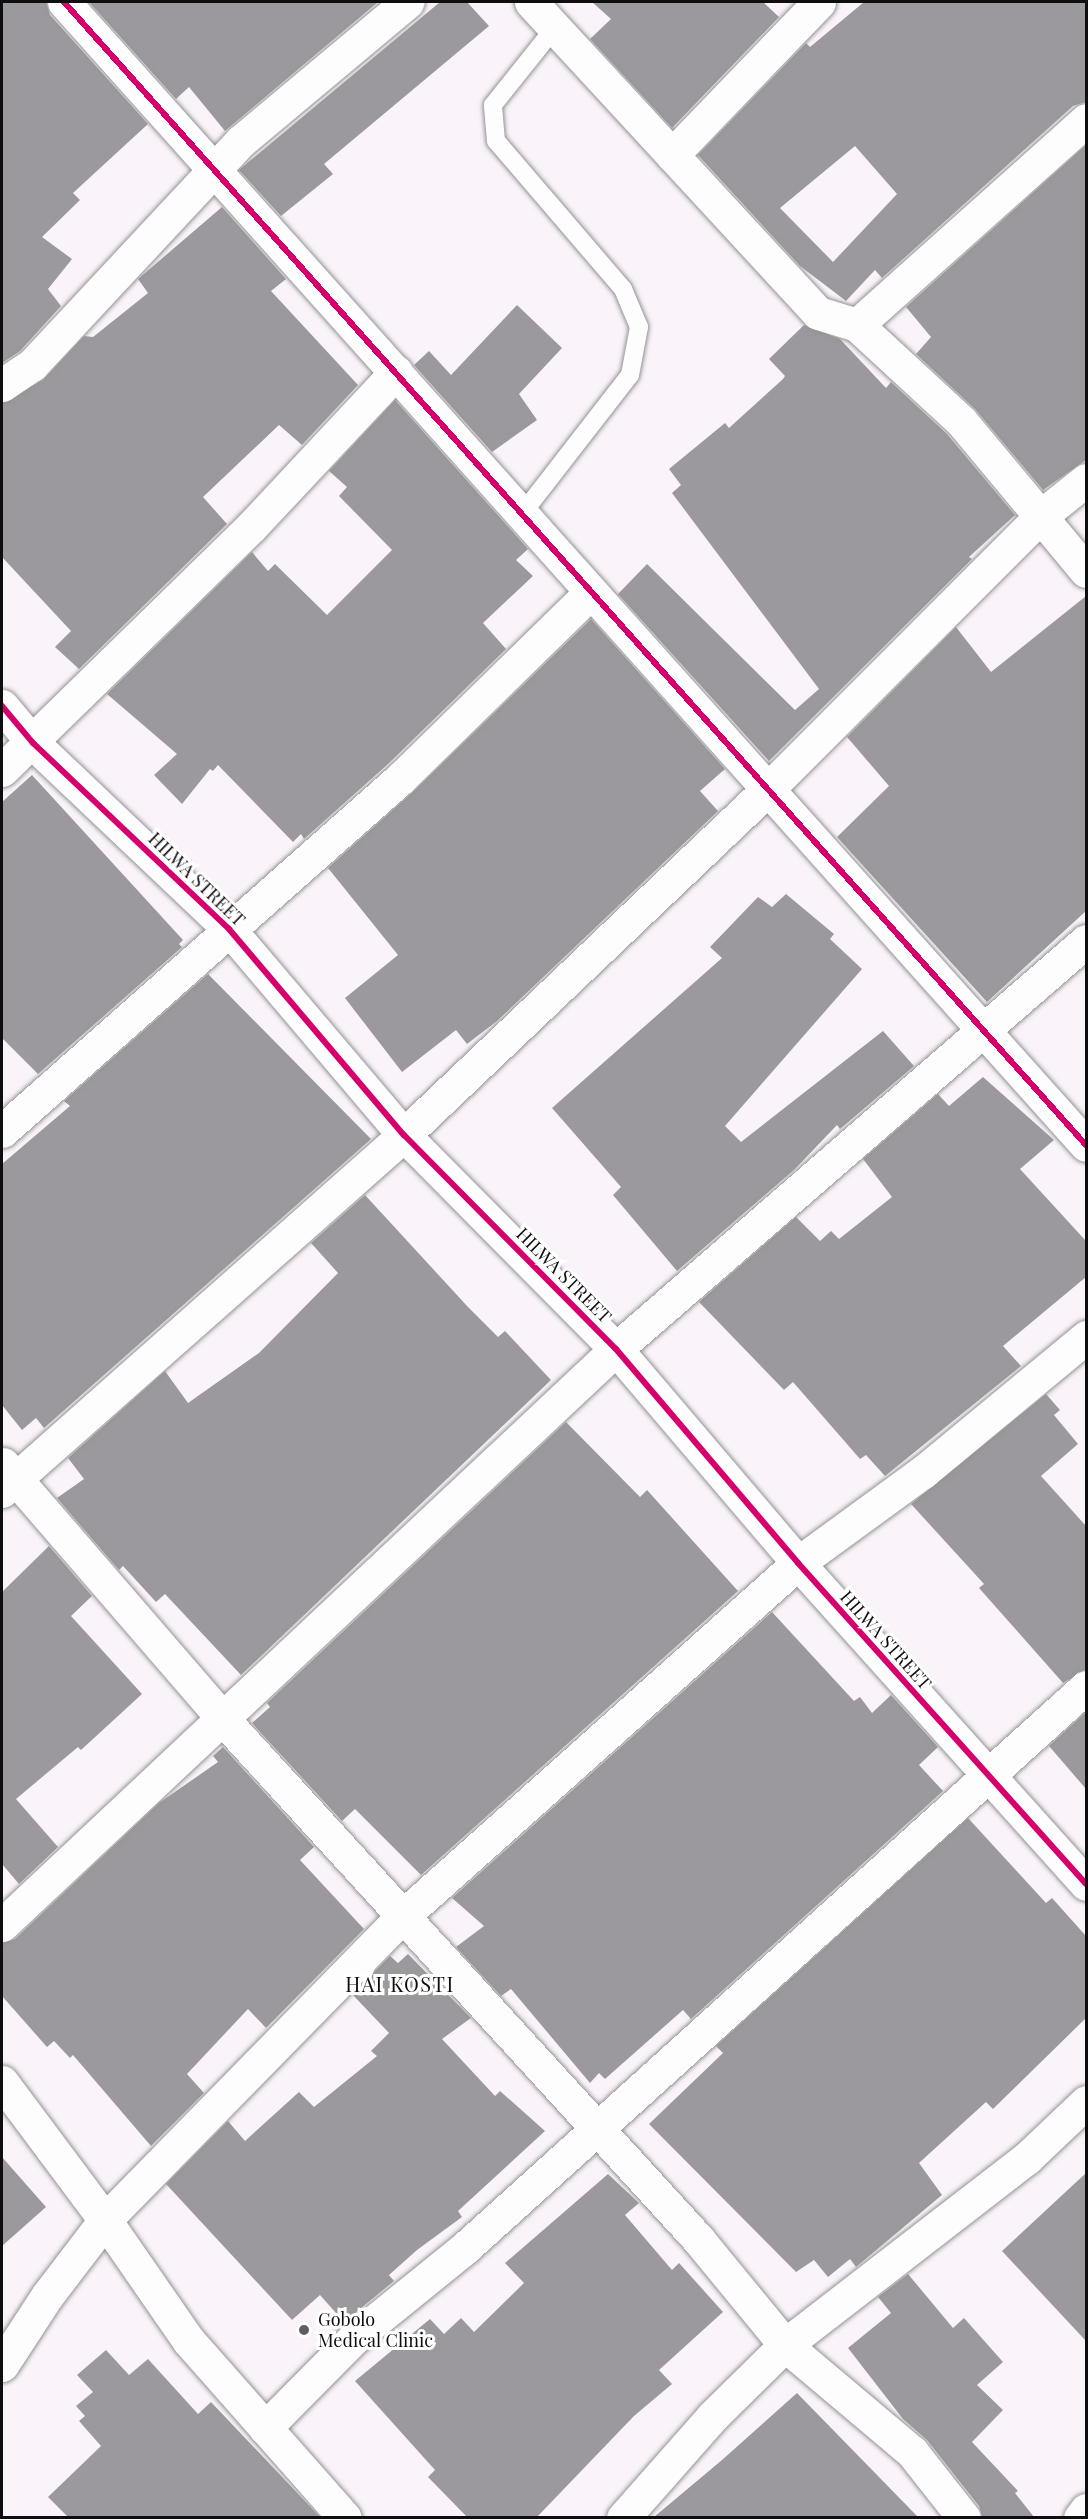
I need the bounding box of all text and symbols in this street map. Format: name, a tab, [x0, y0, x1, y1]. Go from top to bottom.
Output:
street label: HILWA STREET	[144, 828, 250, 930]
street label: HILWA STREET	[512, 1223, 616, 1327]
street label: HILWA STREET	[836, 1586, 936, 1694]
district label: HAI KOSTI	[345, 1971, 455, 1995]
place label: Gobolo Medical Clinic	[318, 2309, 433, 2352]
marker: Gobolo Medical Clinic	[295, 2321, 313, 2339]

